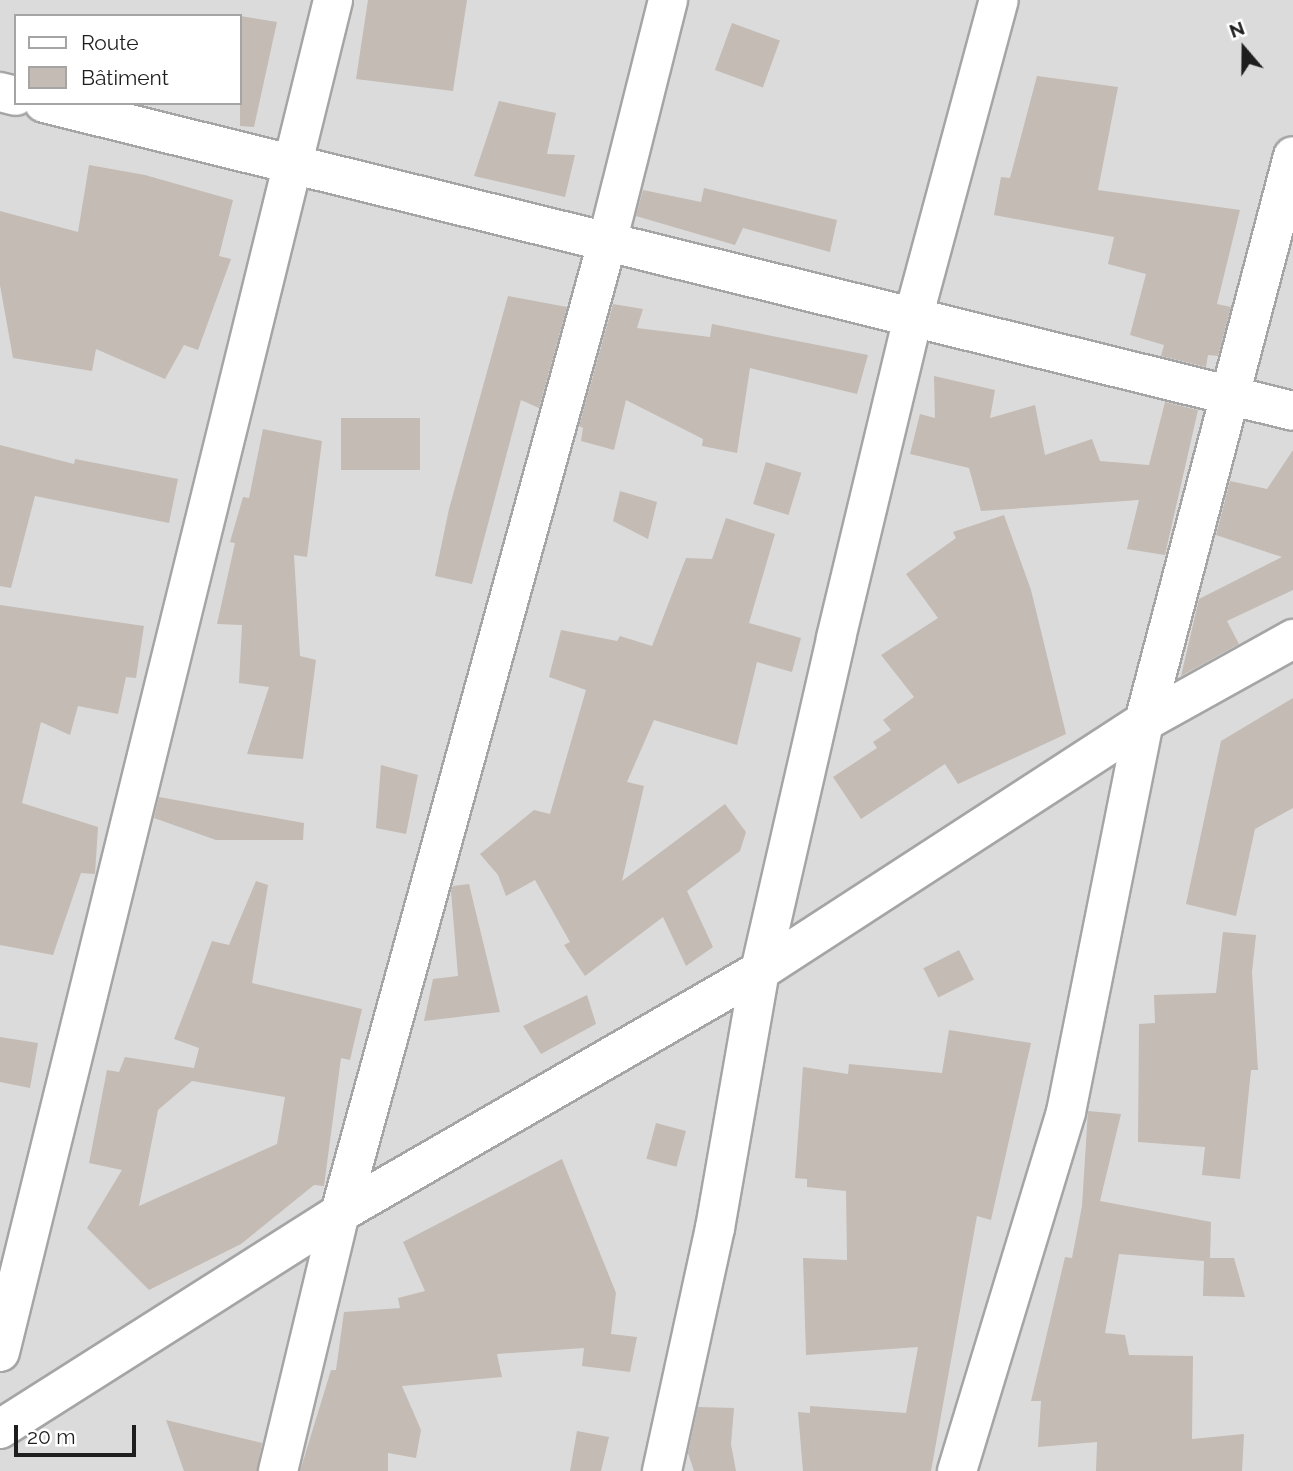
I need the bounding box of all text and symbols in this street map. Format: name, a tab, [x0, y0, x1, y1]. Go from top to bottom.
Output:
legend	[14, 14, 242, 105]
north arrow	[1209, 14, 1279, 84]
text: N	[1226, 16, 1247, 42]
text: Route	[81, 30, 139, 55]
text: Bâtiment	[81, 65, 169, 90]
scale bar	[18, 1412, 140, 1456]
text: 20 m	[27, 1424, 75, 1449]

